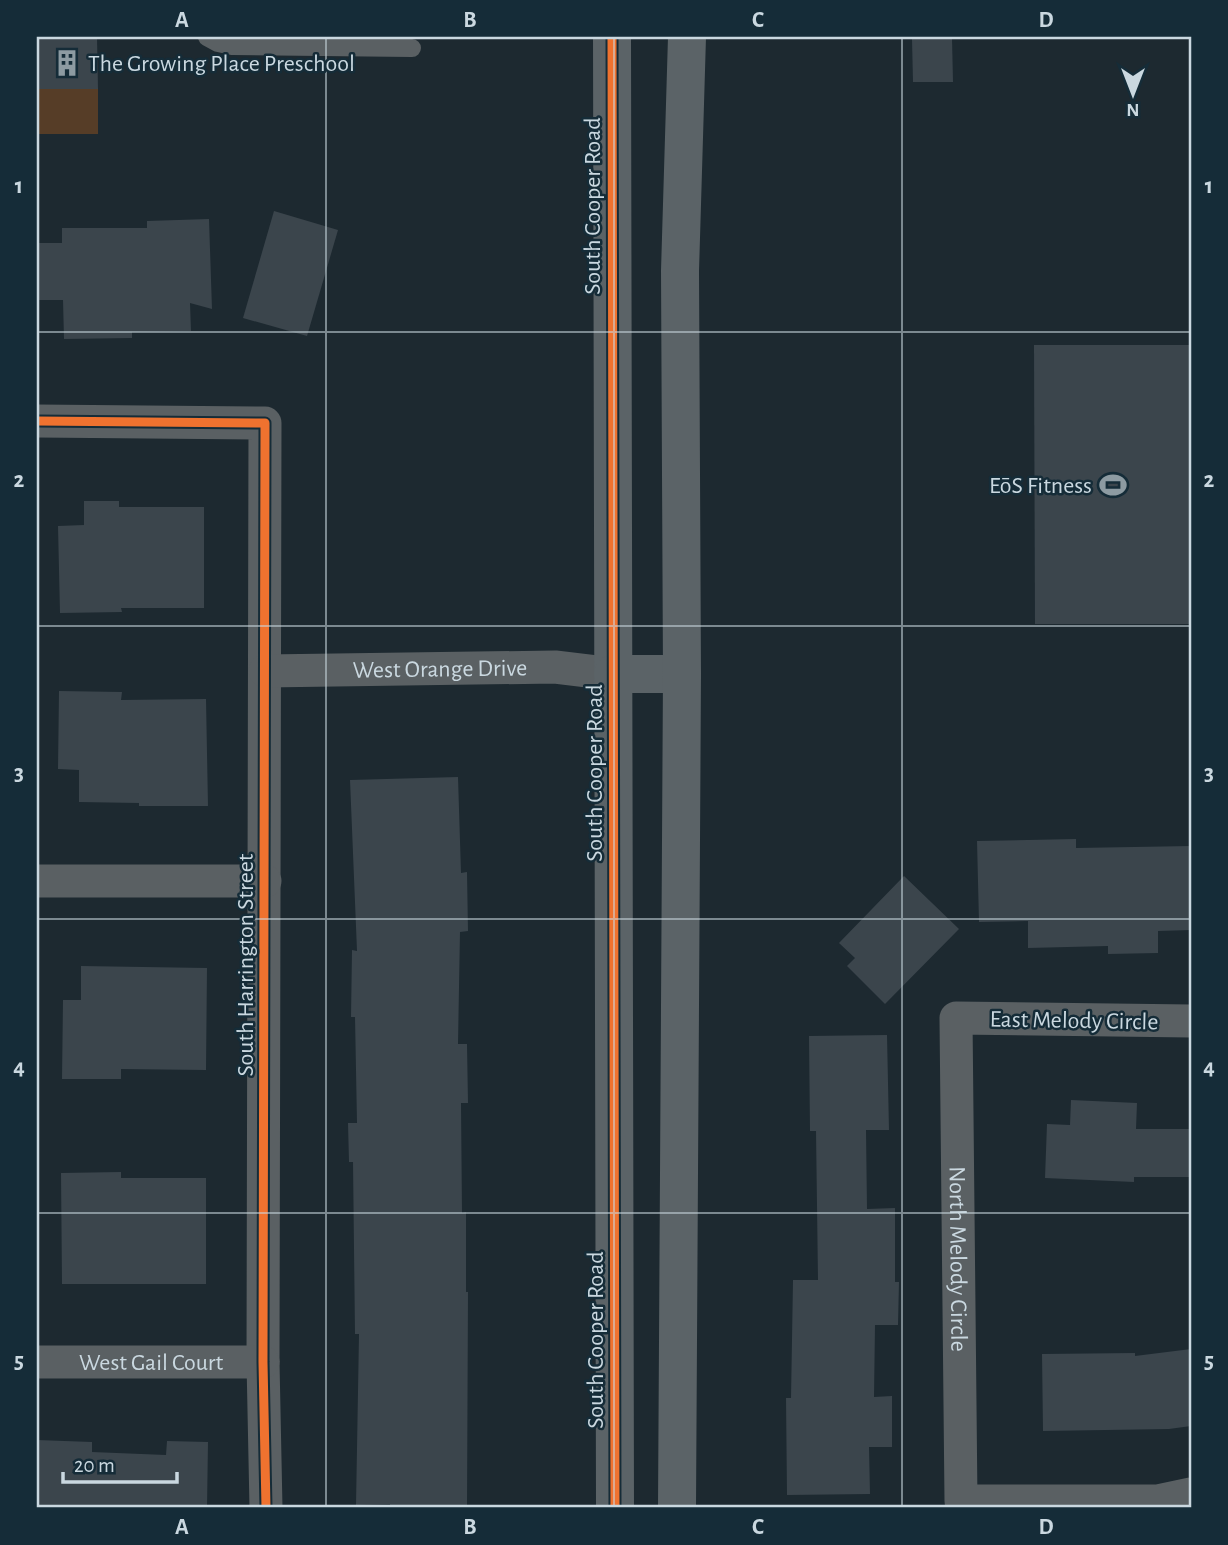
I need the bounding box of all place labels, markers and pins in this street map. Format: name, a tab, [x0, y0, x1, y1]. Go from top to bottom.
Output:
building icon: The Growing Place Preschool	[52, 48, 82, 78]
place label: The Growing Place Preschool	[88, 52, 355, 76]
sports icon: EōS Fitness	[1098, 470, 1128, 500]
place label: EōS Fitness	[989, 474, 1092, 498]

